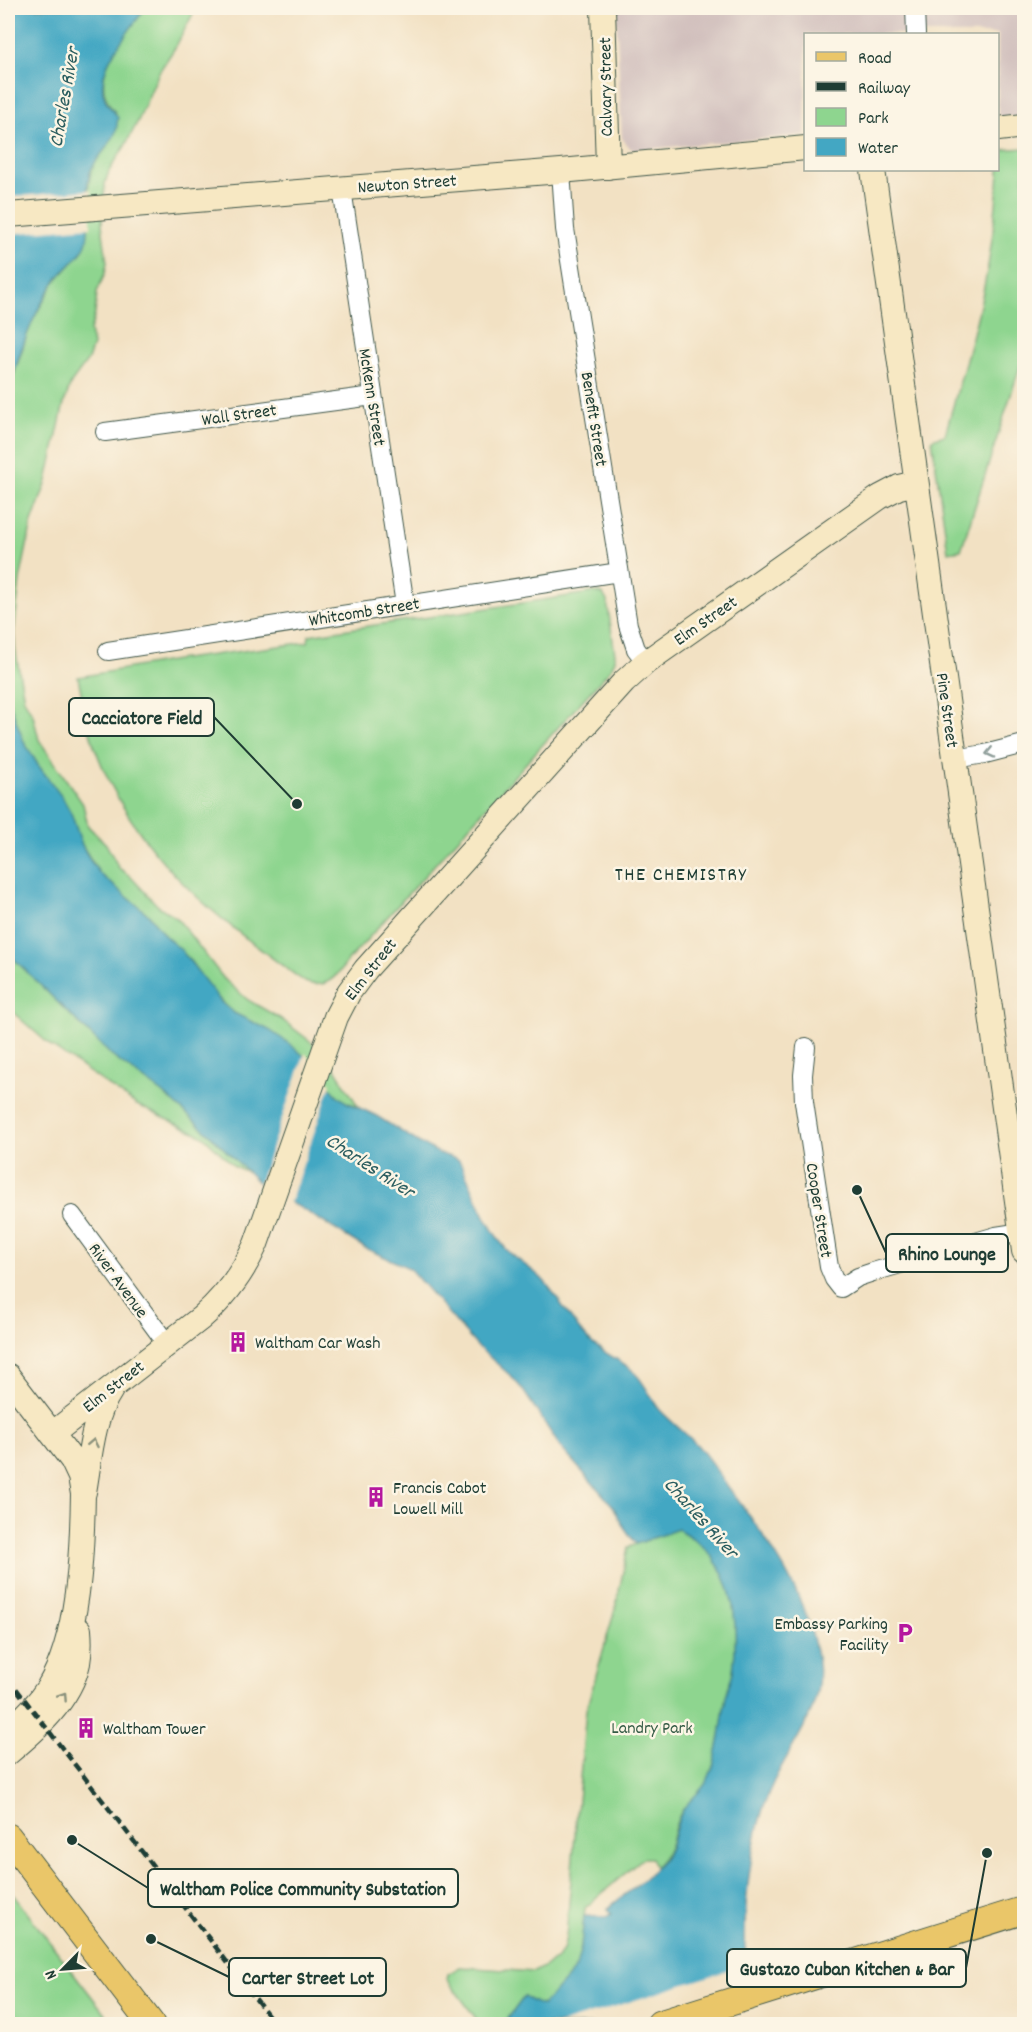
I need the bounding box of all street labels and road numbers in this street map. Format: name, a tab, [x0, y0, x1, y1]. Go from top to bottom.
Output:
street label: Calvary Street	[594, 37, 621, 137]
street label: Newton Street	[357, 170, 458, 201]
street label: McKenn Street	[350, 347, 391, 448]
street label: Benefit Street	[573, 370, 612, 469]
street label: Wall Street	[200, 399, 279, 434]
street label: Elm Street	[669, 591, 744, 653]
street label: Whitcomb Street	[307, 592, 422, 635]
street label: Pine Street	[928, 671, 963, 750]
street label: Elm Street	[340, 934, 404, 1007]
street label: Cooper Street	[798, 1161, 837, 1260]
street label: River Avenue	[81, 1239, 153, 1324]
street label: Elm Street	[78, 1356, 151, 1420]

